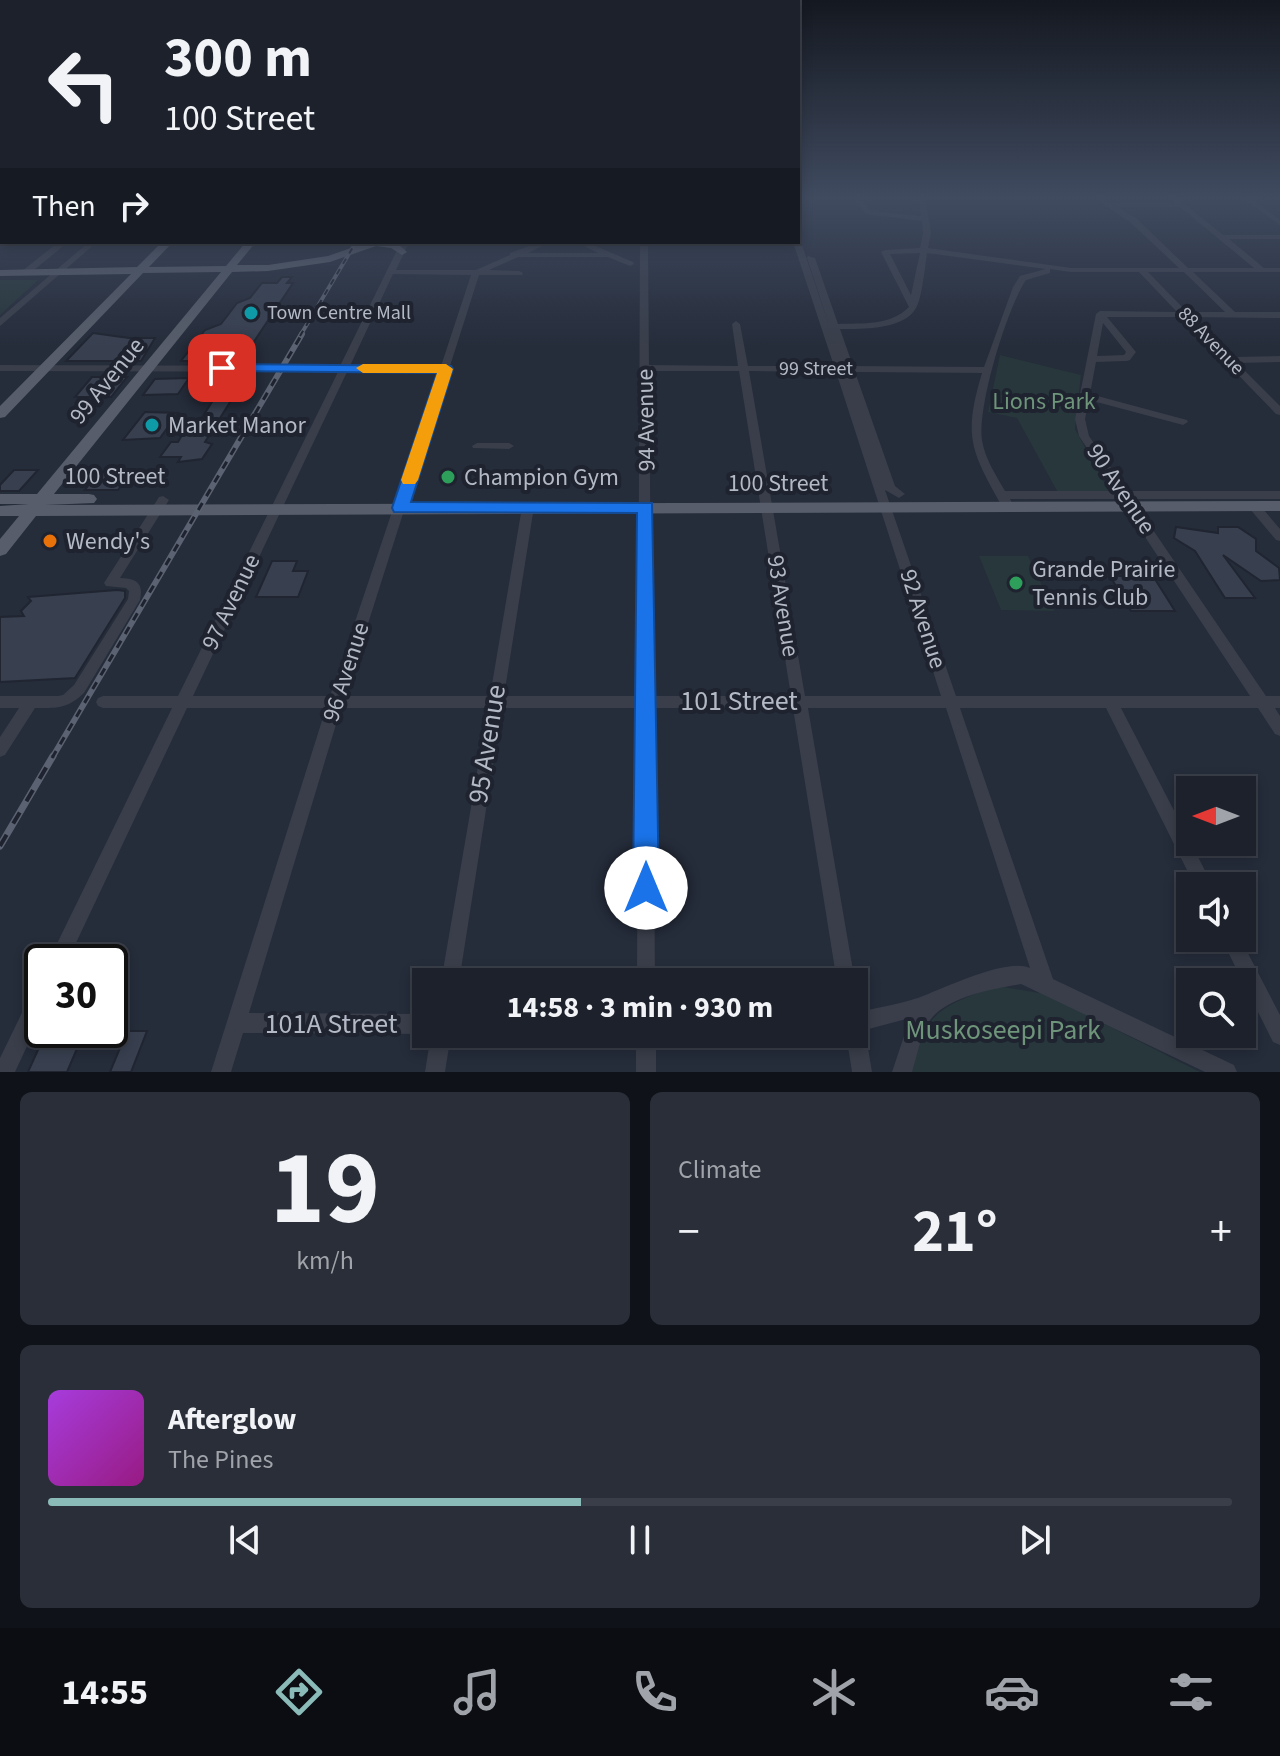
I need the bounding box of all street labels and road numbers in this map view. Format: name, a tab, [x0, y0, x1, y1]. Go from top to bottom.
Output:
street label: 88 Avenue	[1171, 301, 1251, 382]
street label: 99 Avenue	[61, 330, 153, 432]
street label: 99 Street	[779, 355, 853, 383]
street label: 94 Avenue	[628, 368, 664, 472]
street label: 90 Avenue	[1078, 437, 1164, 541]
street label: 100 Street	[65, 459, 165, 494]
street label: 100 Street	[728, 466, 828, 501]
street label: 97 Avenue	[193, 548, 269, 656]
street label: 93 Avenue	[758, 553, 808, 659]
street label: 92 Avenue	[891, 565, 955, 673]
street label: 96 Avenue	[314, 618, 378, 726]
street label: 101 Street	[680, 681, 798, 721]
street label: 95 Avenue	[458, 682, 516, 806]
street label: 101A Street	[265, 1004, 398, 1044]

